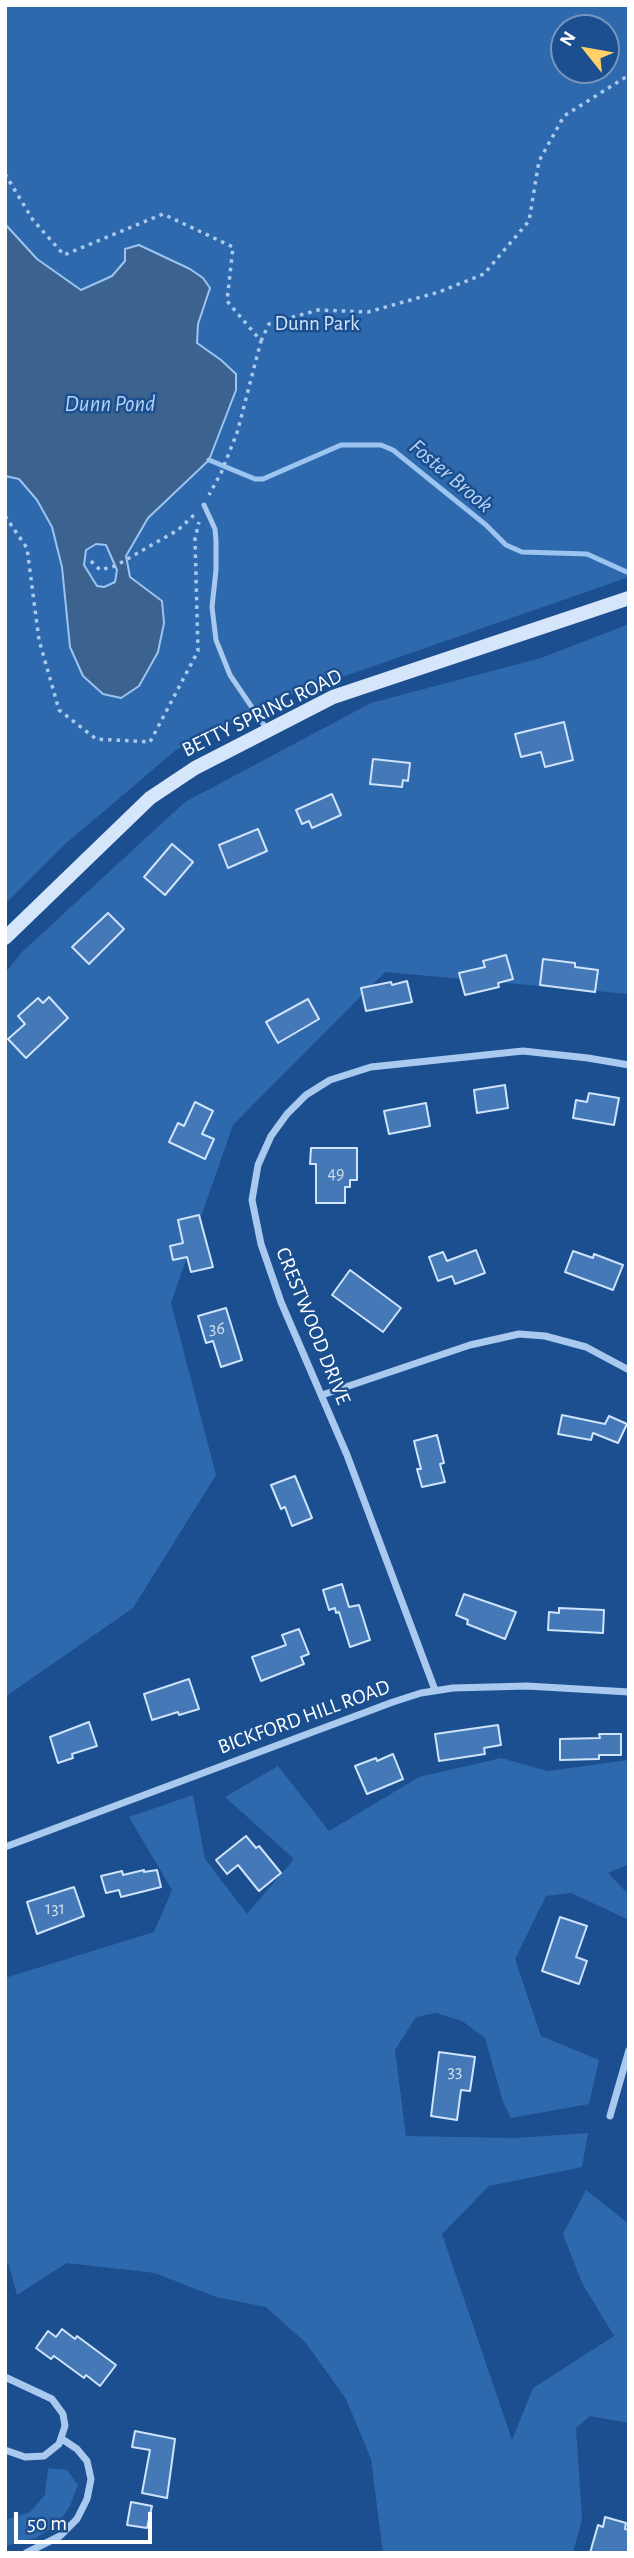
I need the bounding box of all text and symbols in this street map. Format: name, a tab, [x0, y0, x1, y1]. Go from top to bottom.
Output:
north arrow	[550, 14, 620, 84]
text: N	[557, 28, 580, 50]
park label: Dunn Park	[274, 311, 360, 337]
water label: Dunn Pond	[65, 390, 155, 418]
water label: Foster Brook	[403, 433, 499, 519]
street label: BETTY SPRING ROAD	[178, 663, 346, 763]
house number: 49	[327, 1163, 345, 1185]
street label: CRESTWOOD DRIVE	[270, 1244, 356, 1408]
house number: 36	[209, 1318, 225, 1340]
street label: BICKFORD HILL ROAD	[215, 1674, 393, 1760]
house number: 131	[45, 1898, 65, 1920]
house number: 33	[448, 2061, 462, 2083]
scale bar	[18, 2498, 156, 2542]
text: 50 m	[27, 2513, 67, 2534]

